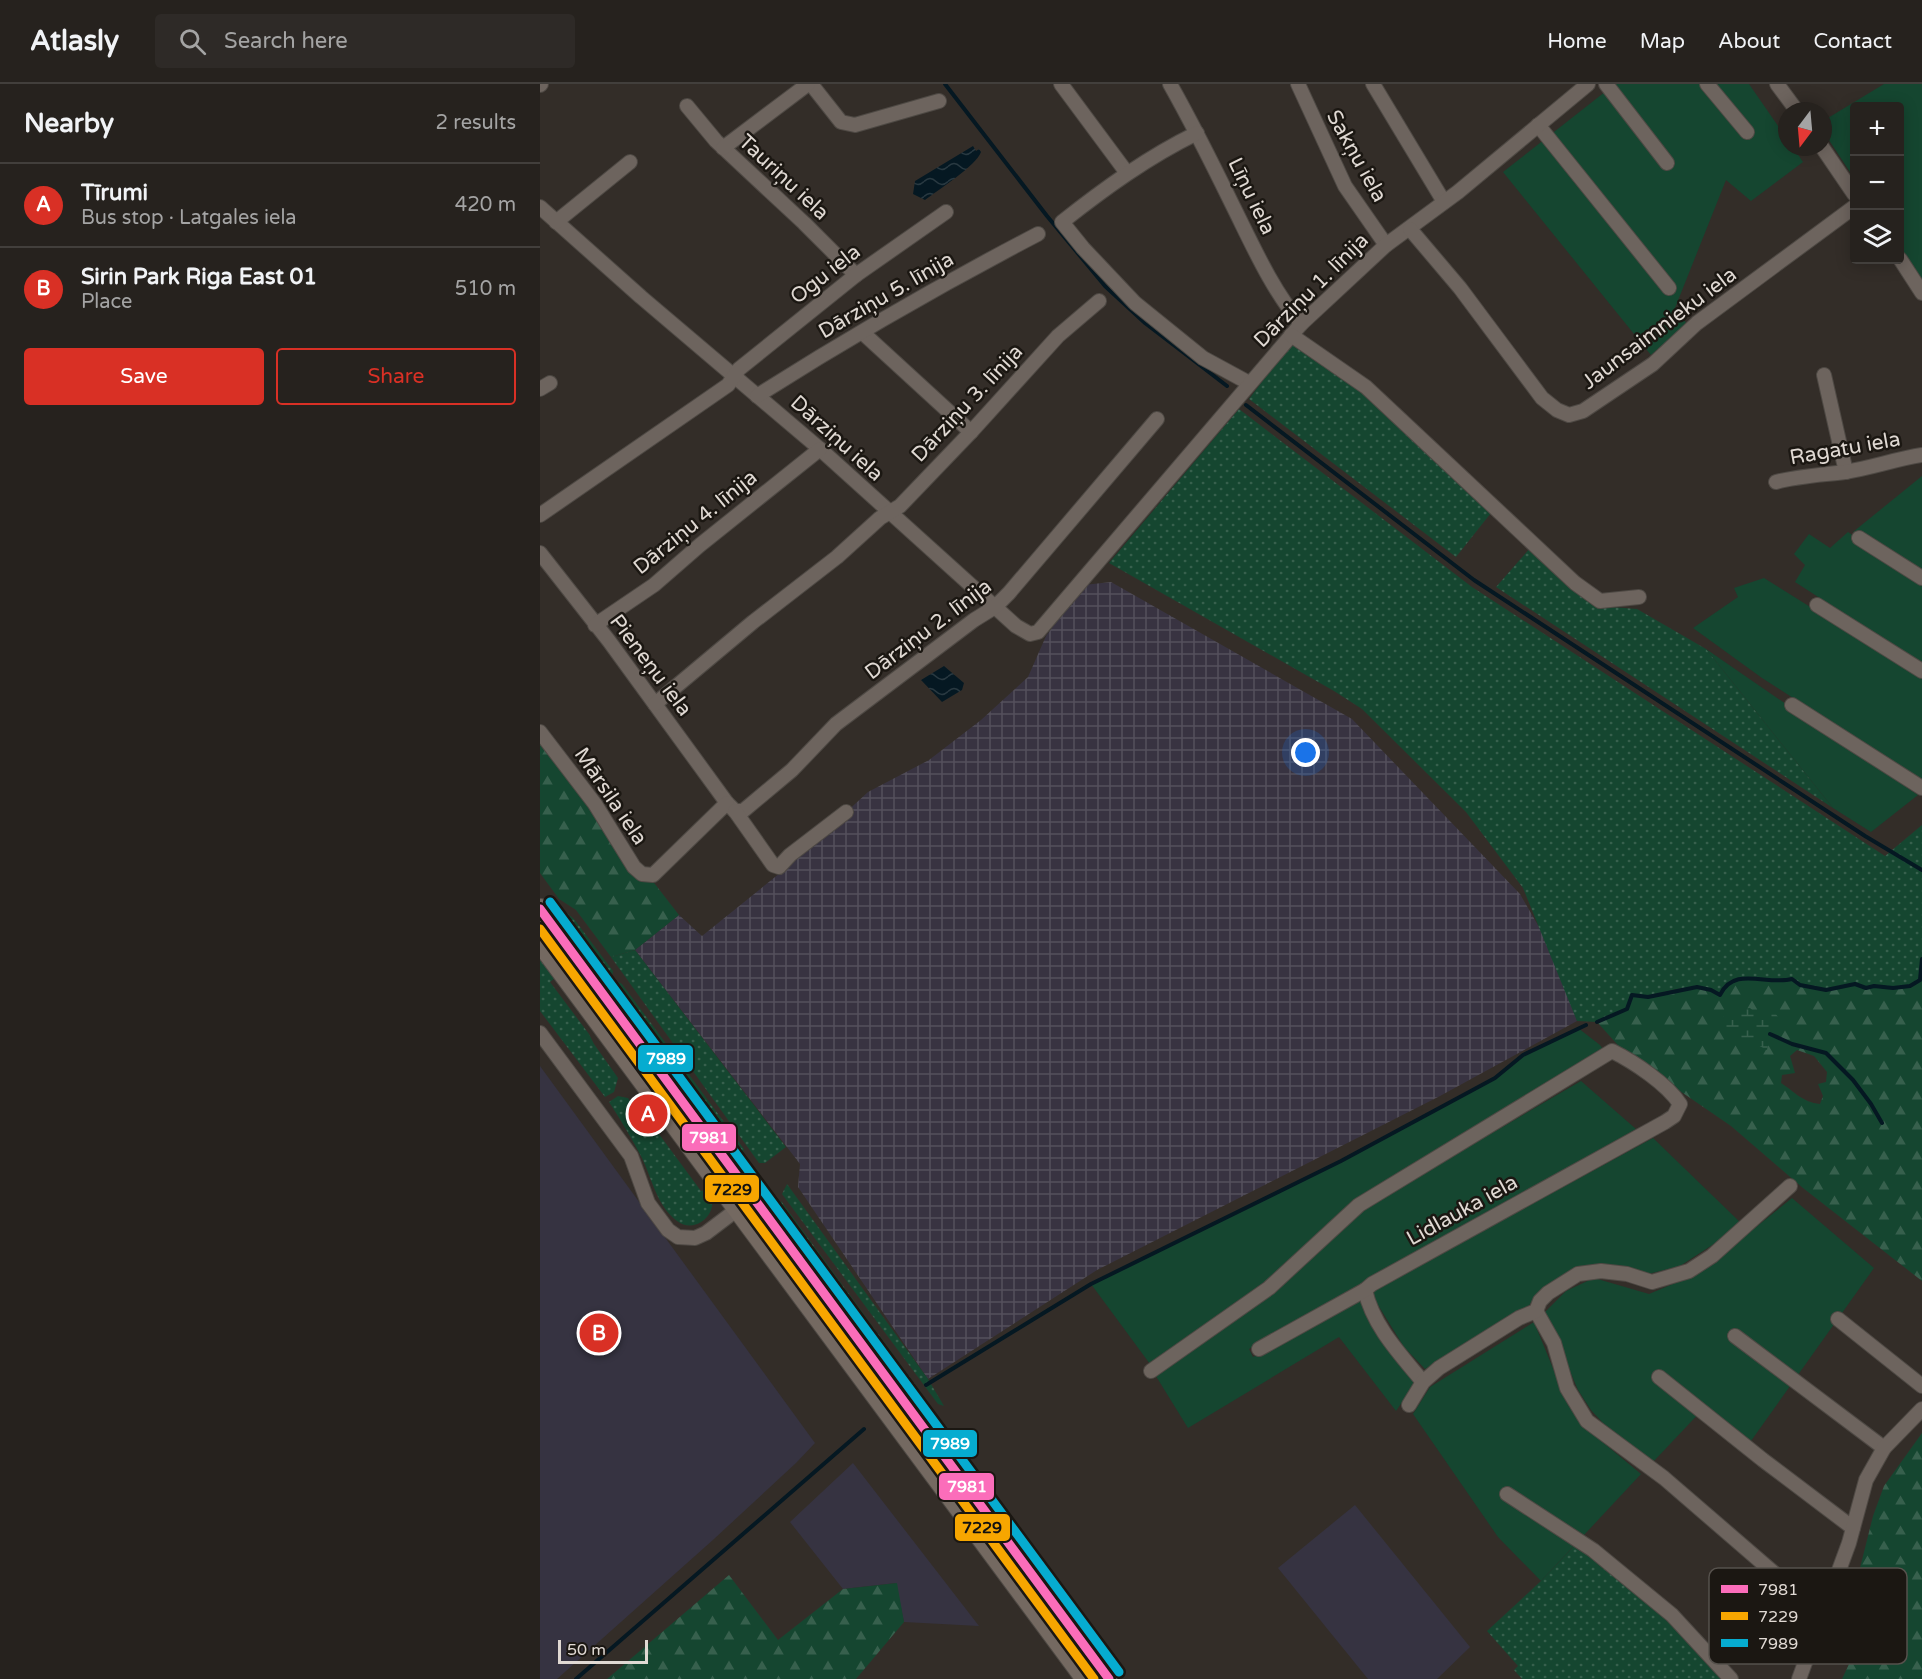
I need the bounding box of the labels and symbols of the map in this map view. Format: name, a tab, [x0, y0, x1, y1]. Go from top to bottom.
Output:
north arrow	[1778, 102, 1832, 156]
street label: Sakņu iela	[1321, 106, 1392, 207]
street label: Tauriņu iela	[733, 129, 834, 225]
street label: Līņu iela	[1222, 154, 1281, 239]
street label: Dārziņu 1. līnija	[1249, 228, 1374, 353]
street label: Ogu iela	[785, 239, 865, 310]
street label: Dārziņu 5. līnija	[814, 247, 958, 344]
street label: Jaunsaimnieku iela	[1577, 262, 1742, 395]
street label: Dārziņu 3. līnija	[906, 339, 1028, 467]
street label: Dārziņu iela	[785, 390, 888, 487]
street label: Ragatu iela	[1788, 426, 1902, 471]
street label: Dārziņu 4. līnija	[628, 465, 762, 580]
street label: Dārziņu 2. līnija	[860, 574, 996, 685]
street label: Pieneņu iela	[604, 610, 697, 721]
your location	[1291, 738, 1320, 767]
street label: Mārsila iela	[569, 743, 652, 850]
line badge: 7989	[637, 1044, 694, 1073]
text: 7989	[646, 1049, 686, 1069]
pin: A	[628, 1092, 668, 1136]
line badge: 7981	[681, 1123, 737, 1152]
text: 7981	[689, 1128, 729, 1148]
street label: Lidlauka iela	[1402, 1170, 1522, 1251]
line badge: 7229	[704, 1174, 760, 1203]
text: 7229	[712, 1180, 752, 1200]
pin: B	[580, 1310, 618, 1356]
line badge: 7989	[922, 1429, 978, 1458]
text: 7989	[930, 1434, 970, 1454]
line badge: 7981	[938, 1472, 995, 1501]
text: 7981	[947, 1477, 987, 1497]
line badge: 7229	[954, 1513, 1011, 1542]
text: 7229	[962, 1518, 1002, 1538]
legend	[1709, 1568, 1907, 1664]
text: 7981	[1758, 1580, 1798, 1600]
text: 7229	[1758, 1607, 1798, 1627]
text: 7989	[1758, 1634, 1798, 1654]
scale bar	[558, 1637, 648, 1664]

